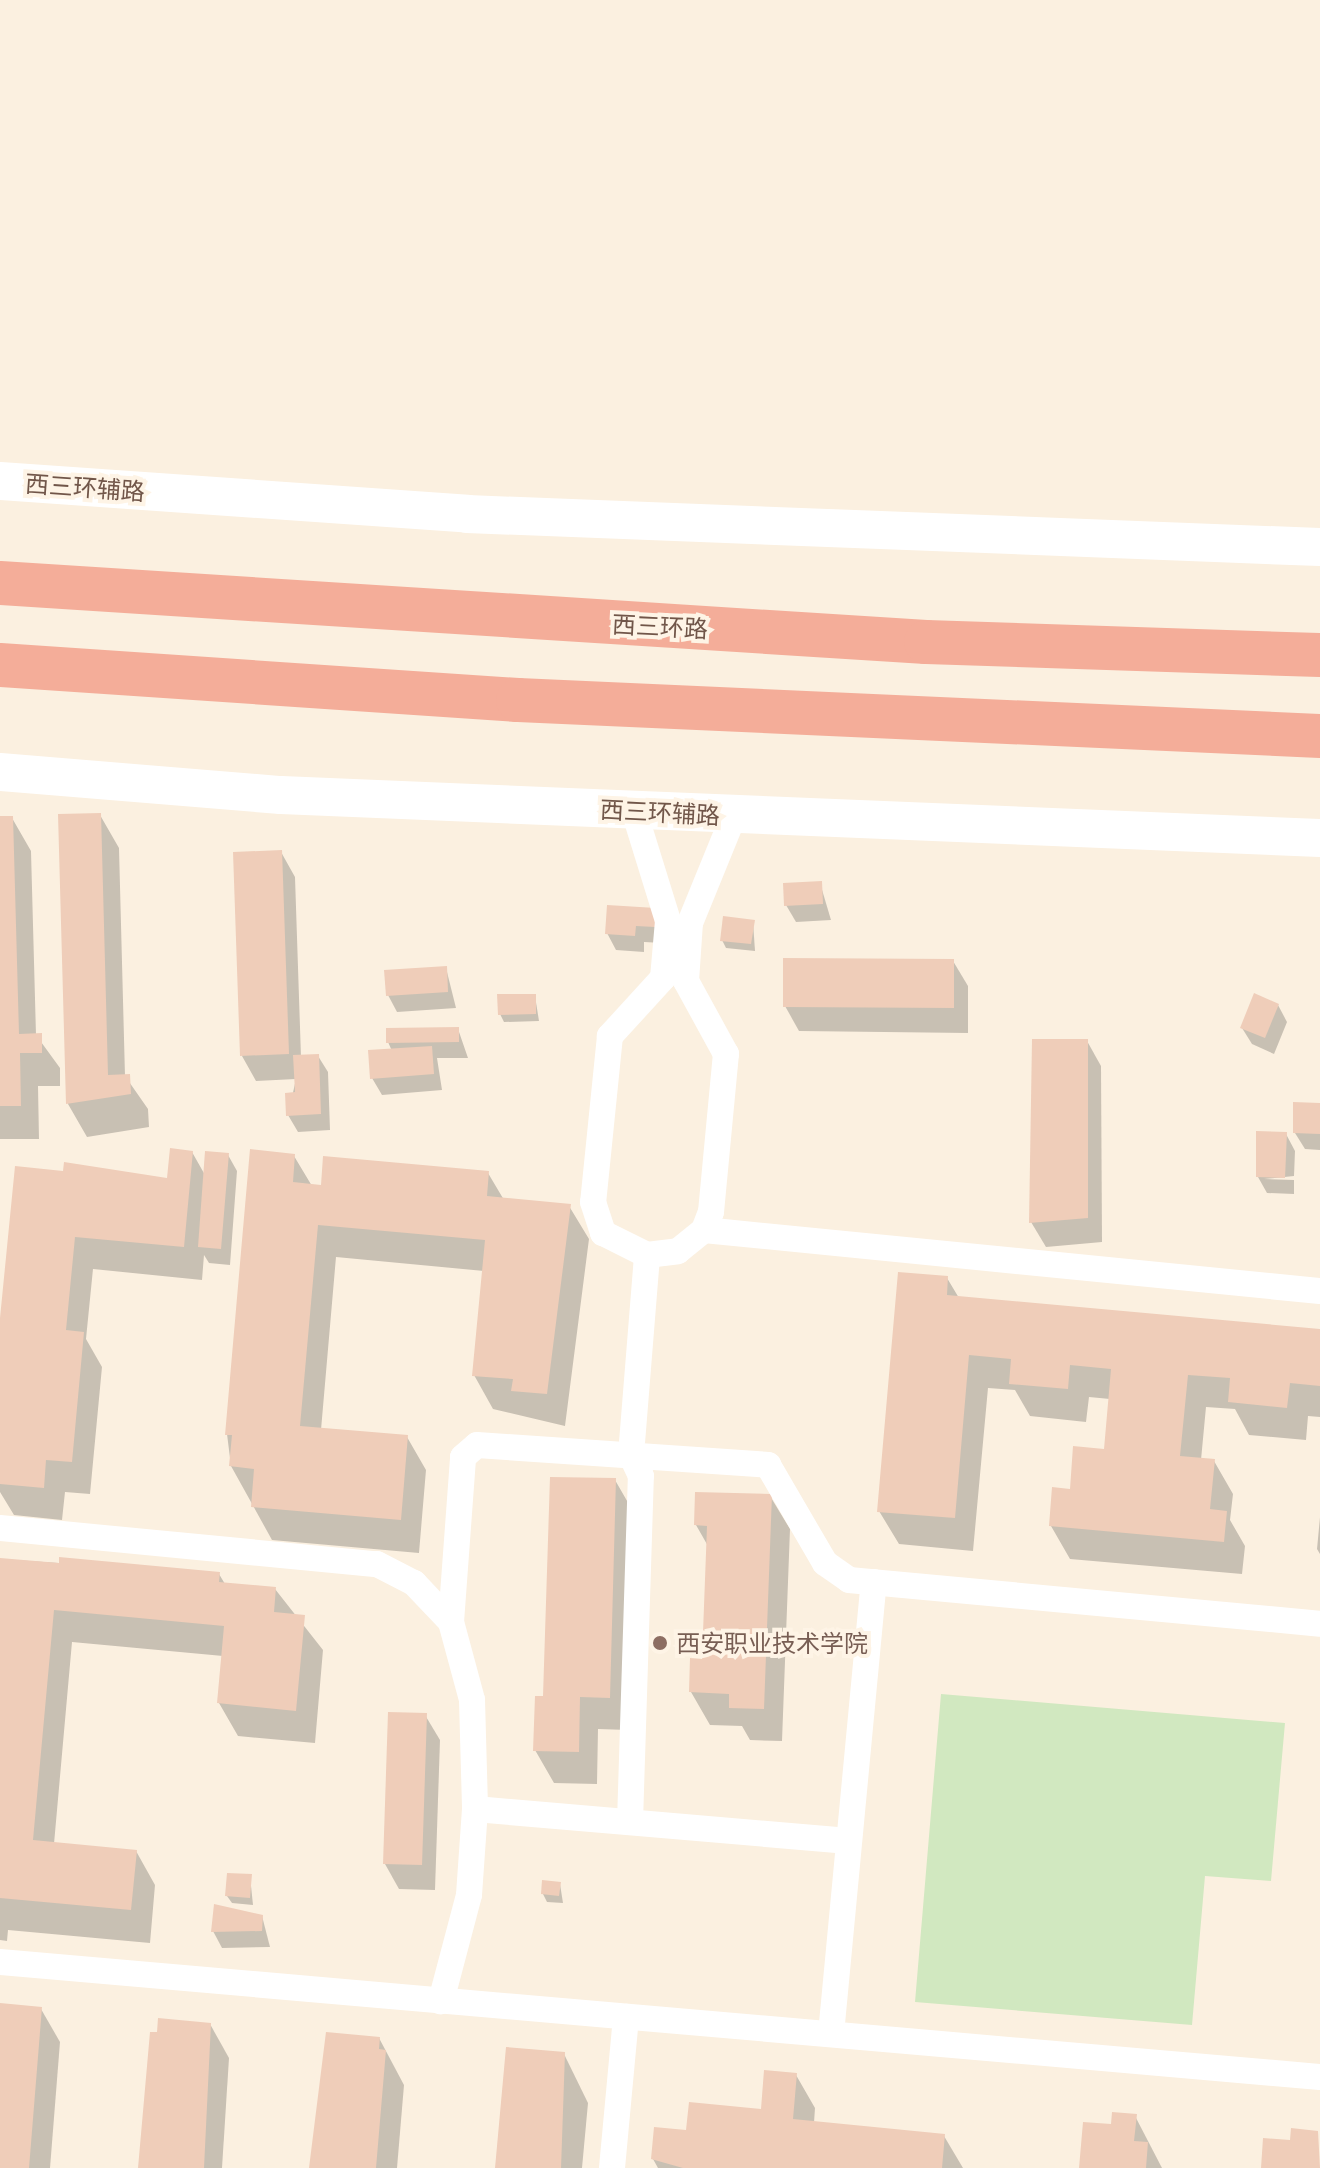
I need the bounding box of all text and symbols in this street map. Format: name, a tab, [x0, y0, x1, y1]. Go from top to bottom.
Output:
street label: 西三环辅路	[24, 468, 146, 506]
street label: 西三环路	[611, 609, 709, 643]
street label: 西三环辅路	[599, 794, 721, 830]
place label: 西安职业技术学院	[676, 1629, 868, 1657]
marker: 西安职业技术学院	[651, 1634, 669, 1652]

